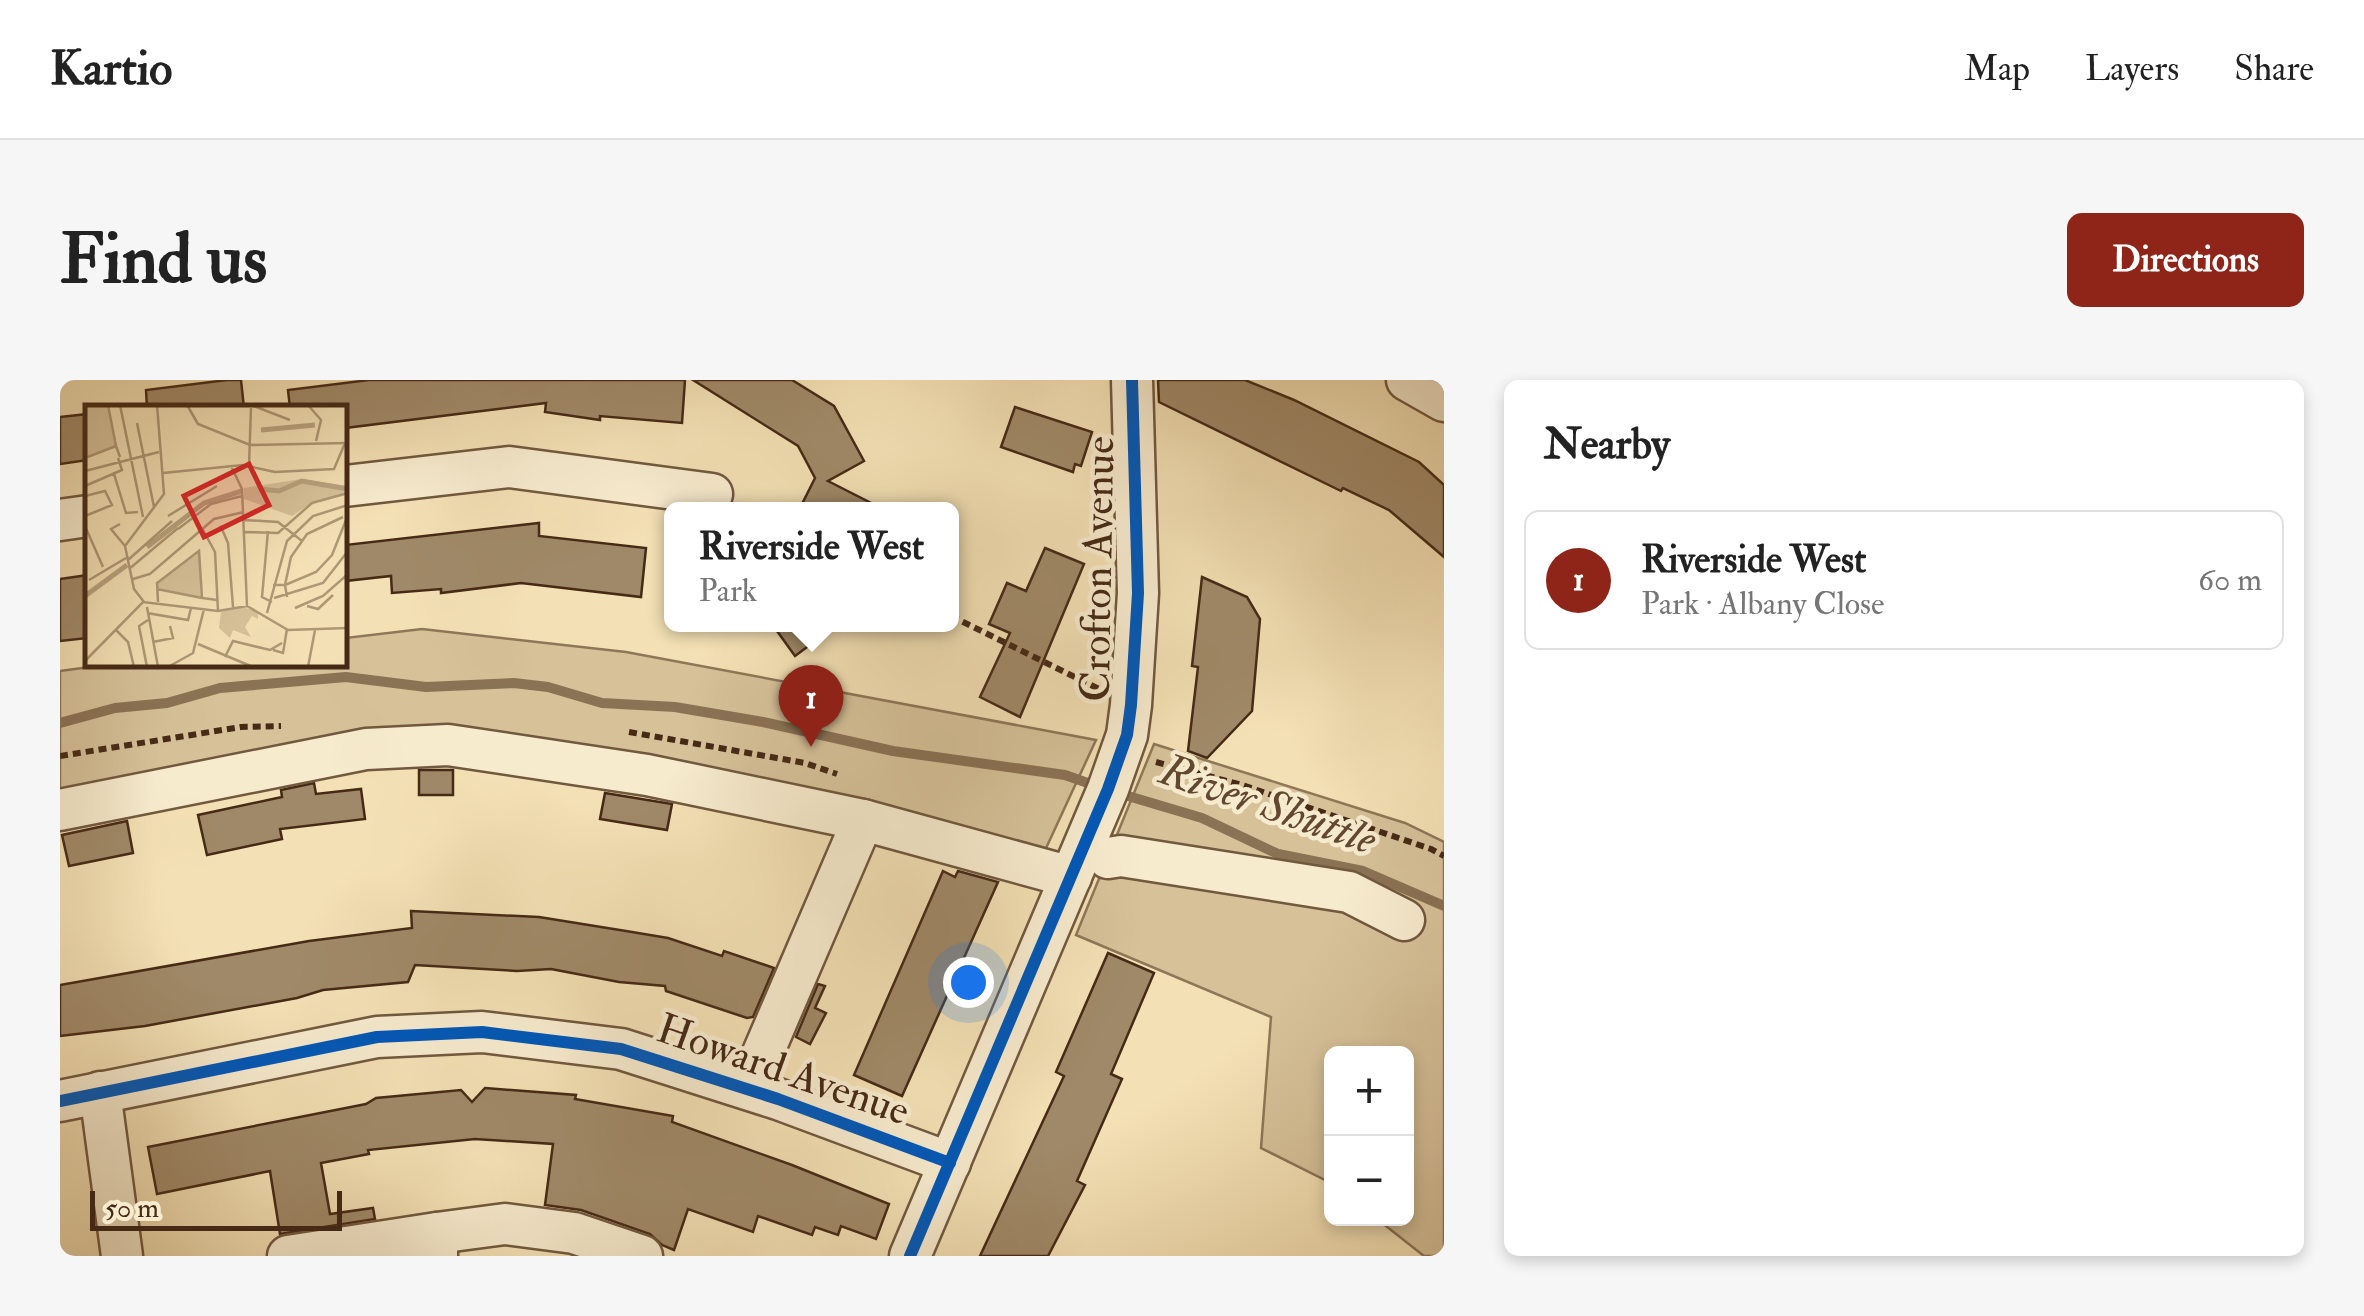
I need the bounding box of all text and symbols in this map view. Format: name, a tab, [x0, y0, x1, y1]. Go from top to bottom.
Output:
text: Kartio	[50, 39, 172, 99]
text: Map	[1964, 47, 2030, 91]
text: Layers	[2085, 47, 2179, 91]
text: Share	[2234, 47, 2314, 91]
button: Directions	[2067, 213, 2304, 307]
text: Find us	[60, 216, 267, 304]
inset map	[85, 405, 348, 668]
text: Nearby	[1544, 419, 1670, 471]
street label: Crofton Avenue	[1070, 436, 1126, 702]
popup	[664, 502, 959, 632]
text: Riverside West	[699, 523, 924, 571]
text: Riverside West	[1641, 536, 1866, 584]
text: 1	[1573, 560, 1584, 600]
text: 60 m	[2198, 560, 2262, 600]
text: Park	[699, 571, 757, 611]
text: Park · Albany Close	[1641, 584, 1884, 624]
pin: 1	[778, 664, 844, 747]
water label: River Shuttle	[1152, 742, 1384, 868]
your location	[943, 957, 994, 1008]
street label: Howard Avenue	[650, 1003, 916, 1137]
map controls	[1324, 1046, 1414, 1226]
button: +	[1324, 1046, 1414, 1136]
button: −	[1324, 1136, 1414, 1226]
scale bar	[90, 1186, 342, 1230]
text: 50 m	[105, 1191, 159, 1226]

